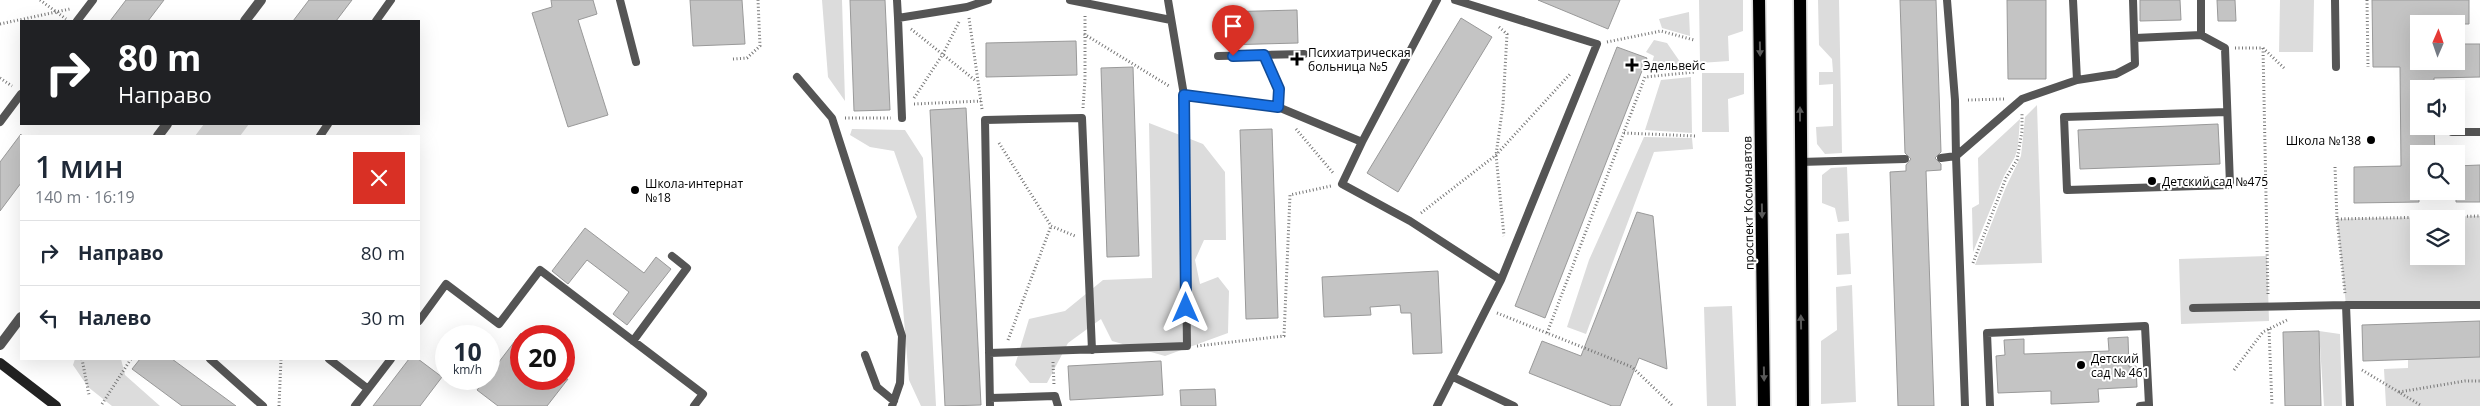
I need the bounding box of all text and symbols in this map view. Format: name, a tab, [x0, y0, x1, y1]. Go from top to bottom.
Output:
pin	[1212, 5, 1254, 56]
icon: arrive	[1219, 12, 1247, 40]
north arrow	[2410, 15, 2465, 70]
map controls	[2410, 15, 2465, 265]
text: 80 m	[118, 34, 201, 81]
icon: right	[35, 40, 100, 105]
one-way arrow	[1756, 41, 1764, 57]
place label: Психиатрическая больница №5	[1308, 44, 1411, 75]
marker: Психиатрическая больница №5	[1290, 52, 1304, 66]
place label: Эдельвейс	[1643, 57, 1705, 74]
marker: Эдельвейс	[1625, 58, 1639, 72]
text: Направо	[118, 79, 212, 109]
button: sound	[2410, 80, 2465, 135]
one-way arrow	[1796, 105, 1804, 121]
place label: Школа №138	[2286, 132, 2361, 149]
marker: Школа №138	[2365, 134, 2377, 146]
street label: проспект Космонавтов	[1738, 136, 1758, 270]
button: search	[2410, 145, 2465, 200]
text: 1 мин	[35, 146, 123, 187]
button: close	[353, 152, 405, 204]
place label: Детский сад №475	[2162, 173, 2268, 190]
place label: Школа-интернат №18	[645, 175, 743, 206]
marker: Детский сад №475	[2146, 175, 2158, 187]
marker: Школа-интернат №18	[629, 184, 641, 196]
text: 140 m · 16:19	[35, 186, 135, 208]
one-way arrow	[1758, 203, 1766, 219]
button: layers	[2410, 210, 2465, 265]
icon: right	[35, 239, 63, 267]
text: Направо	[78, 240, 164, 266]
text: 80 m	[361, 240, 405, 266]
position arrow	[1159, 281, 1211, 333]
icon: left	[35, 304, 63, 332]
text: Налево	[78, 305, 151, 331]
text: 30 m	[361, 305, 405, 331]
one-way arrow	[1797, 314, 1805, 330]
speed limit sign: 20	[510, 325, 575, 390]
text: 10	[453, 334, 482, 368]
place label: Детский сад № 461	[2091, 350, 2149, 381]
marker: Детский сад № 461	[2075, 359, 2087, 371]
text: km/h	[453, 361, 482, 378]
one-way arrow	[1760, 366, 1768, 382]

